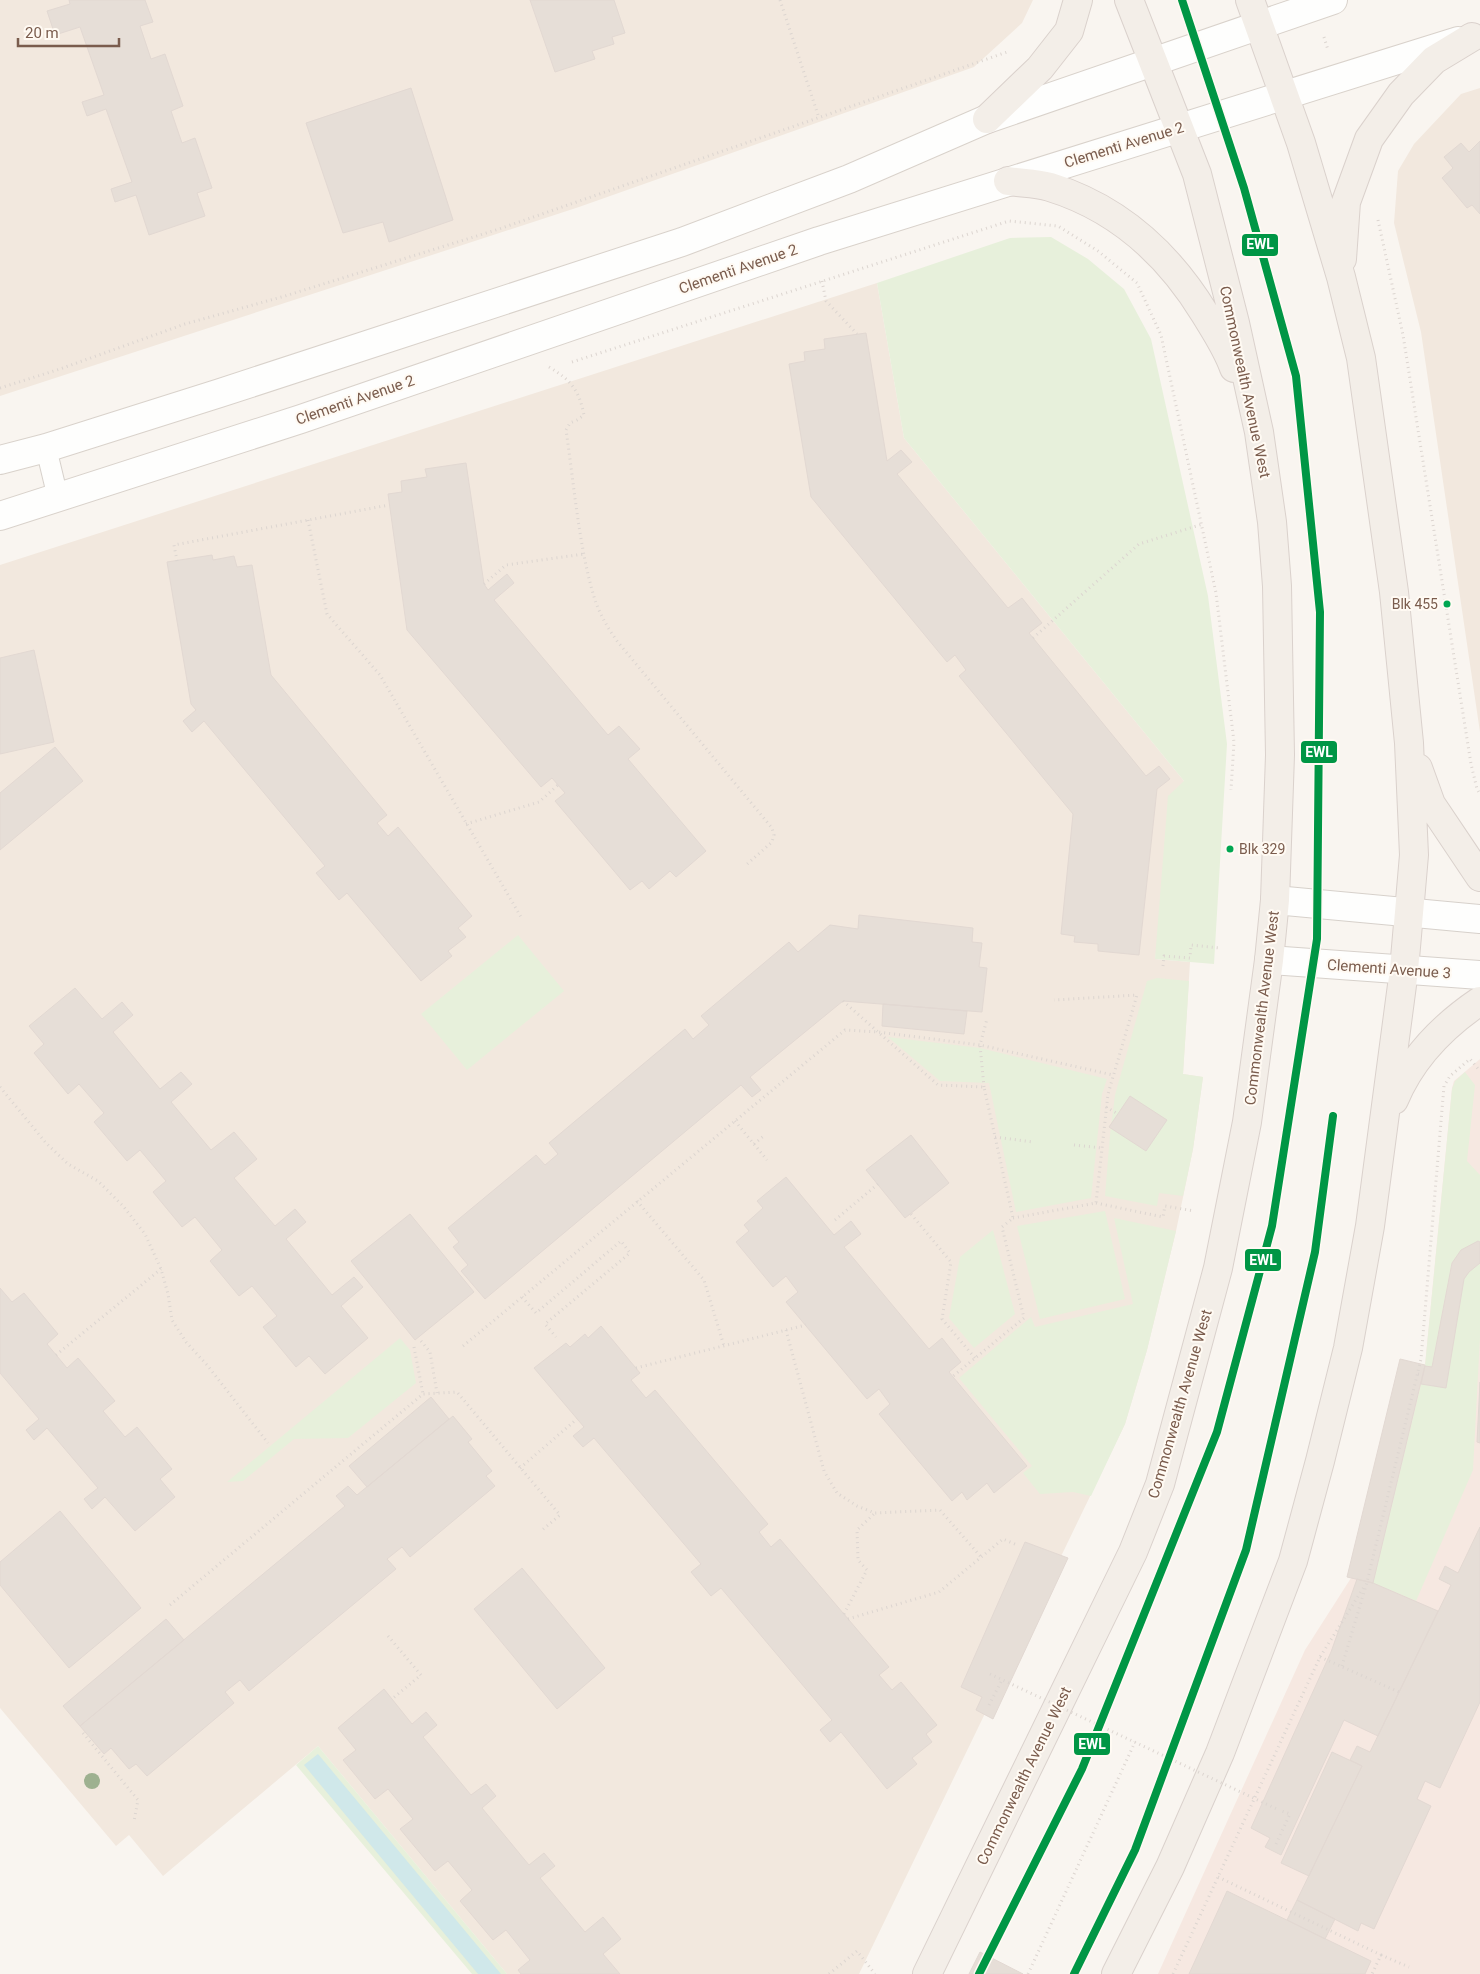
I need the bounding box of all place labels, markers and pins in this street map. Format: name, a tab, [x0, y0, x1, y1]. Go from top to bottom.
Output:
place label: Blk 455	[1392, 596, 1438, 612]
marker: Blk 455	[1442, 599, 1452, 609]
place label: Blk 329	[1239, 841, 1285, 857]
marker: Blk 329	[1225, 844, 1235, 854]

